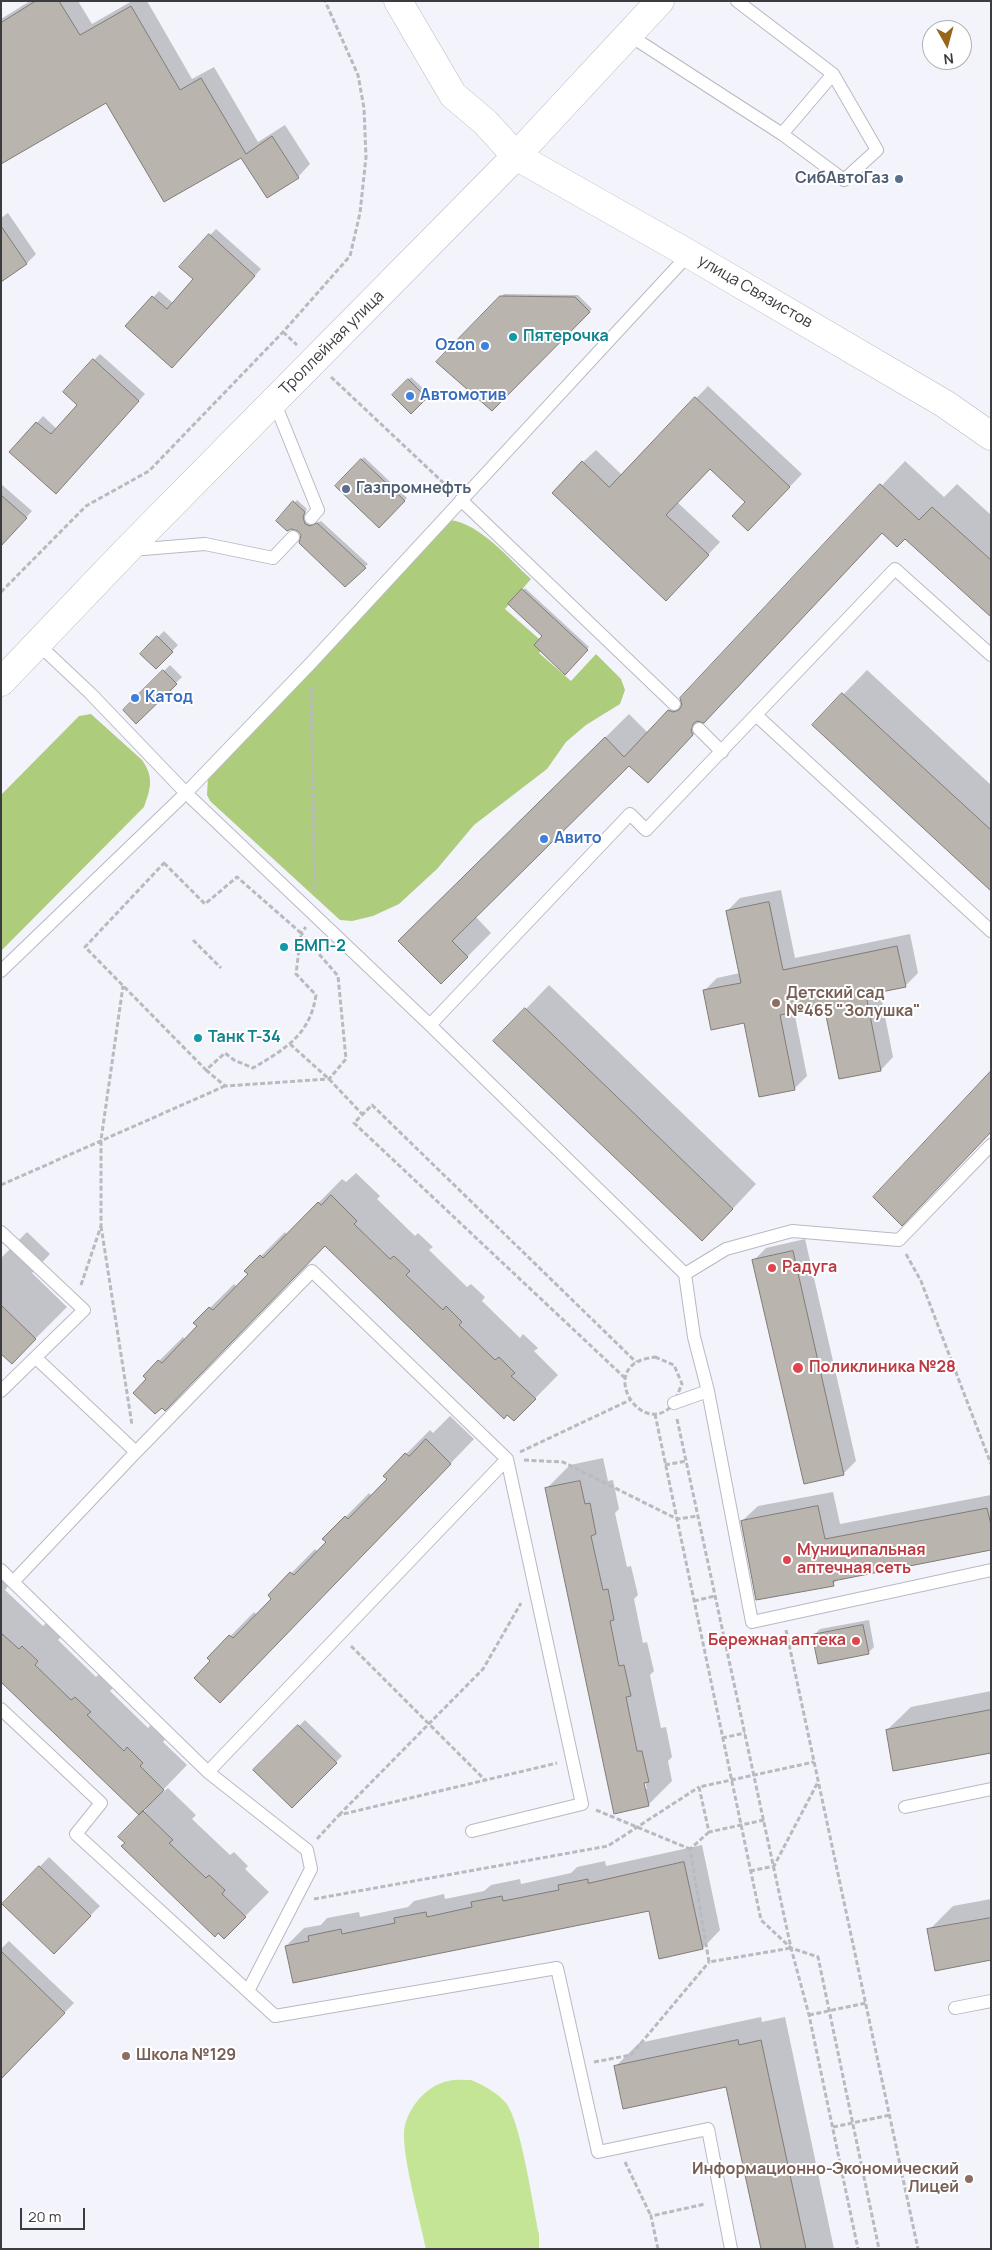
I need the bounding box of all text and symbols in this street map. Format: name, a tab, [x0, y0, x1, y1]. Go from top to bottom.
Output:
north arrow	[922, 20, 972, 70]
text: N	[943, 49, 955, 69]
place label: СибАвтоГаз	[795, 169, 889, 189]
marker: СибАвтоГаз	[893, 173, 905, 185]
street label: улица Связистов	[694, 251, 816, 333]
street label: Троллейная улица	[276, 287, 388, 399]
place label: Пятерочка	[523, 327, 609, 347]
marker: Пятерочка	[507, 331, 519, 343]
place label: Ozon	[435, 336, 475, 356]
marker: Ozon	[479, 340, 491, 352]
place label: Автомотив	[420, 386, 506, 406]
marker: Автомотив	[404, 390, 416, 402]
place label: Газпромнефть	[356, 479, 471, 499]
marker: Газпромнефть	[340, 483, 352, 495]
place label: Катод	[145, 688, 193, 708]
marker: Катод	[129, 692, 141, 704]
place label: Авито	[554, 829, 602, 849]
marker: Авито	[538, 833, 550, 845]
place label: БМП-2	[294, 937, 346, 957]
marker: БМП-2	[278, 941, 290, 953]
place label: Детский сад №465 "Золушка"	[786, 984, 920, 1022]
marker: Детский сад №465 "Золушка"	[770, 997, 782, 1009]
place label: Танк Т-34	[208, 1028, 281, 1048]
marker: Танк Т-34	[192, 1032, 204, 1044]
place label: Радуга	[782, 1258, 837, 1278]
marker: Радуга	[766, 1262, 778, 1274]
place label: Поликлиника №28	[809, 1358, 956, 1378]
marker: Поликлиника №28	[791, 1361, 805, 1375]
place label: Муниципальная аптечная сеть	[797, 1541, 925, 1579]
marker: Муниципальная аптечная сеть	[781, 1554, 793, 1566]
place label: Бережная аптека	[708, 1631, 846, 1651]
marker: Бережная аптека	[850, 1635, 862, 1647]
place label: Школа №129	[136, 2046, 236, 2066]
marker: Школа №129	[120, 2050, 132, 2062]
place label: Информационно-Экономический Лицей	[692, 2160, 959, 2198]
marker: Информационно-Экономический Лицей	[963, 2173, 975, 2185]
scale bar	[22, 2198, 88, 2230]
text: 20 m	[28, 2206, 61, 2227]

